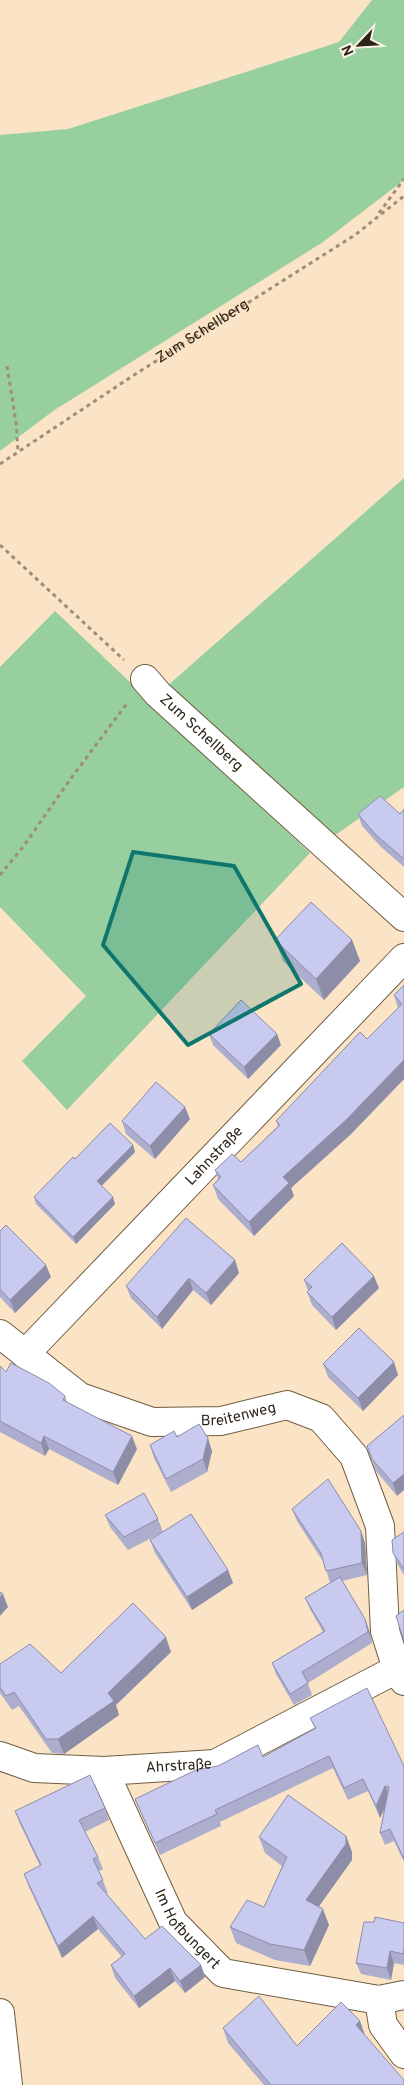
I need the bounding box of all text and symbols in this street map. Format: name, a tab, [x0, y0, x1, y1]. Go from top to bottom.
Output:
north arrow	[334, 20, 384, 70]
text: N	[339, 42, 358, 58]
street label: Zum Schellberg	[153, 295, 252, 368]
street label: Zum Schellberg	[155, 690, 247, 776]
street label: Lahnstraße	[182, 1122, 247, 1190]
street label: Breitenweg	[200, 1399, 278, 1431]
street label: Ahrstraße	[145, 1755, 212, 1778]
street label: Im Hofbungert	[150, 1886, 224, 1974]

